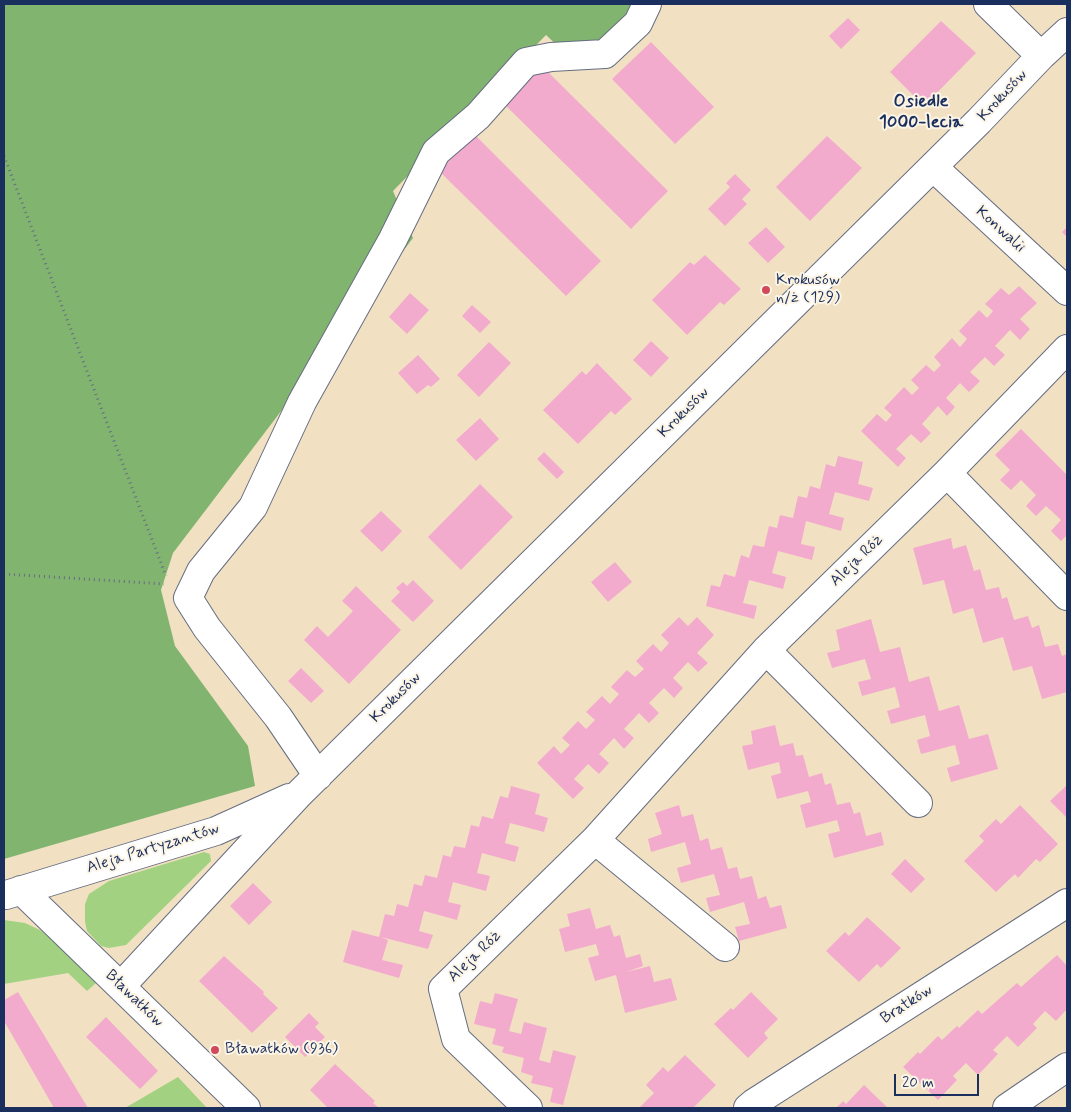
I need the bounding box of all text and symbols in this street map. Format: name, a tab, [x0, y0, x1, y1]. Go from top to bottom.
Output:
street label: Krokusów	[974, 66, 1032, 126]
district label: Osiedle 1000-lecia	[879, 91, 963, 134]
street label: Konwalii	[971, 203, 1029, 257]
place label: Krokusów n/ż (129)	[776, 271, 840, 309]
marker: Krokusów n/ż (129)	[760, 284, 772, 296]
street label: Krokusów	[655, 384, 713, 442]
street label: Aleja Róż	[826, 531, 888, 591]
street label: Krokusów	[367, 669, 425, 727]
street label: Aleja Partyzantów	[84, 820, 222, 878]
street label: Aleja Róż	[444, 927, 506, 987]
street label: Bławatków	[101, 966, 167, 1032]
street label: Bratków	[878, 981, 936, 1029]
place label: Bławatków (936)	[225, 1040, 338, 1060]
marker: Bławatków (936)	[209, 1044, 221, 1056]
scale bar	[896, 1064, 981, 1096]
text: 20 m	[902, 1073, 934, 1093]

